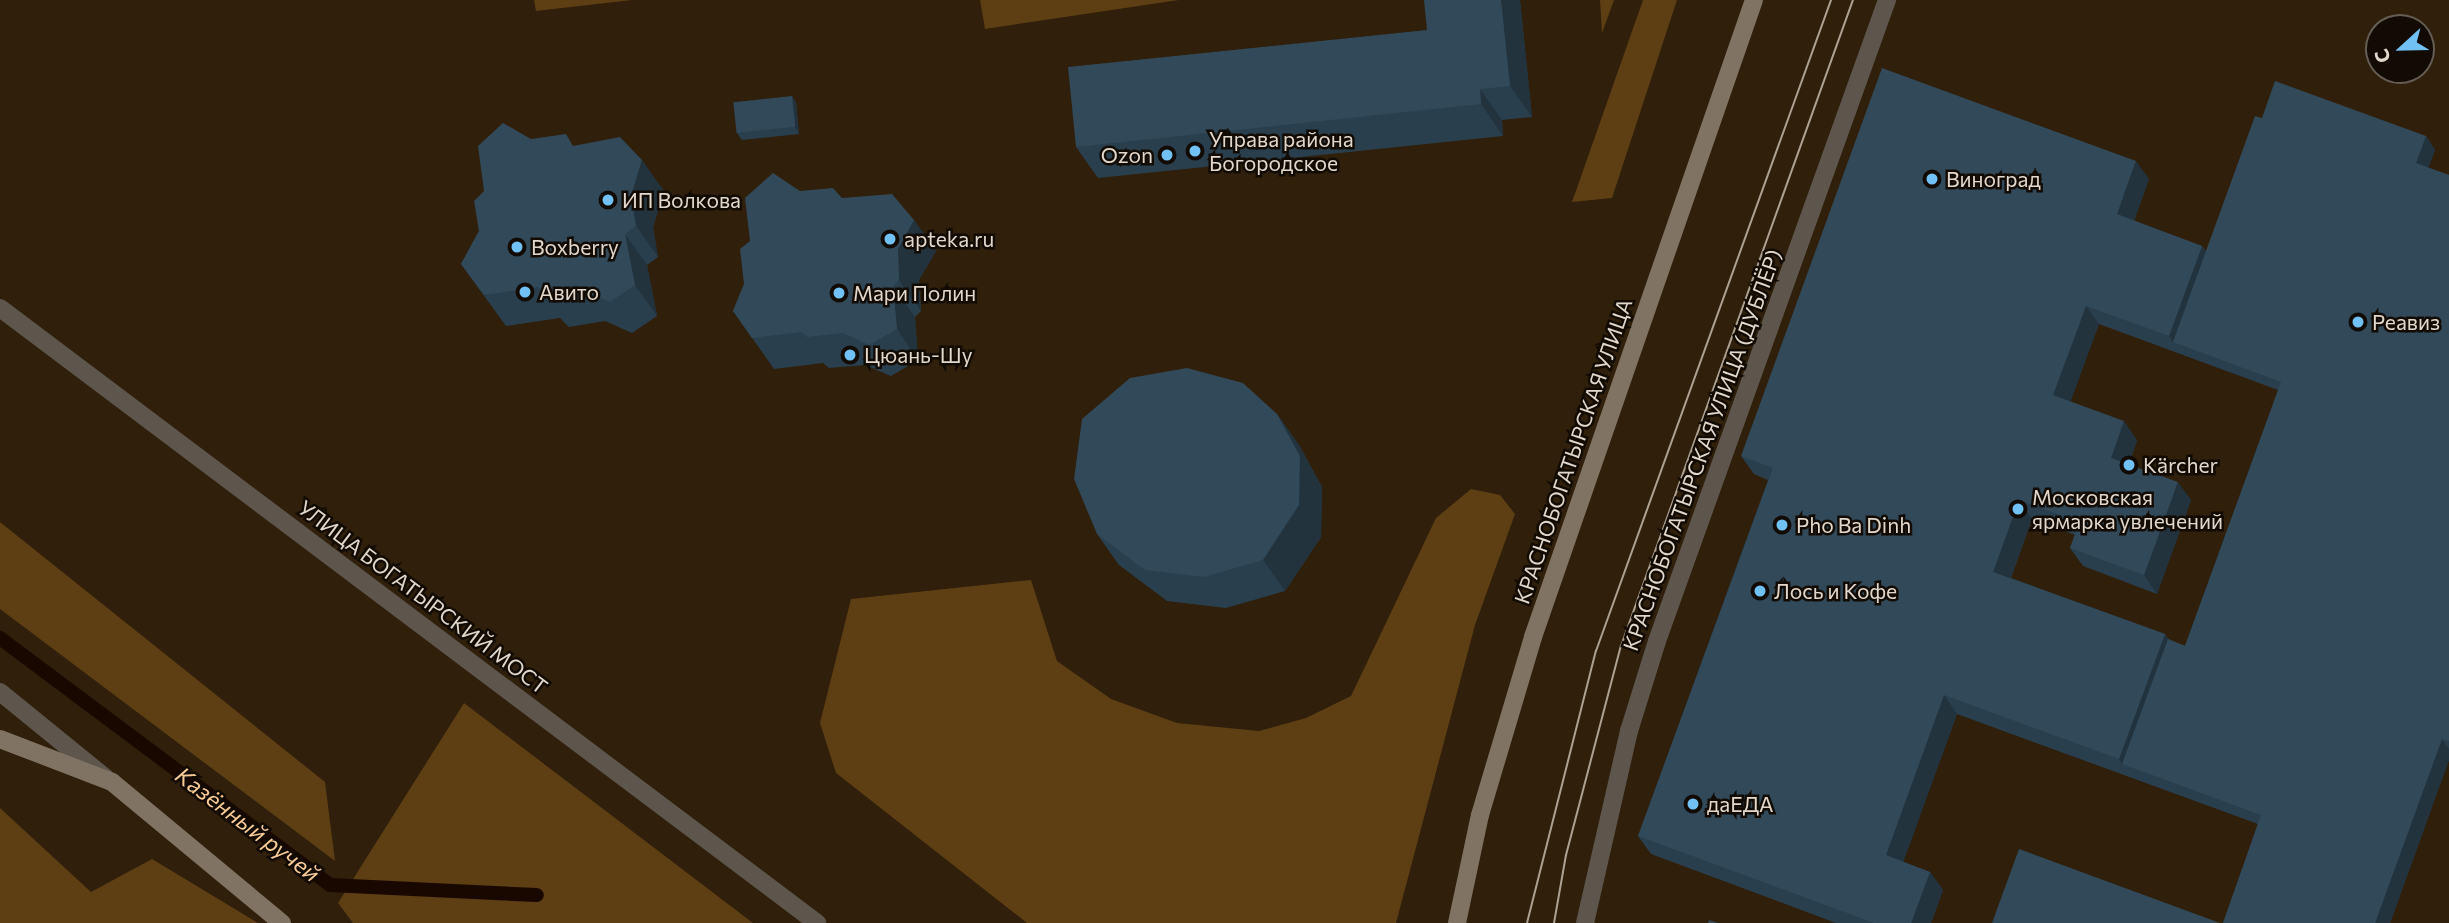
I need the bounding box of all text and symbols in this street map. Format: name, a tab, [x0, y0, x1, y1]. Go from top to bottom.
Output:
north arrow	[2365, 14, 2435, 84]
text: С	[2369, 46, 2395, 67]
place label: Управа района Богородское	[1209, 126, 1354, 176]
place label: Ozon	[1101, 142, 1153, 168]
marker: Управа района Богородское	[1187, 143, 1203, 159]
marker: Ozon	[1159, 147, 1175, 163]
place label: Виноград	[1946, 166, 2041, 192]
marker: Виноград	[1924, 171, 1940, 187]
place label: ИП Волкова	[622, 187, 741, 213]
marker: ИП Волкова	[600, 192, 616, 208]
place label: apteka.ru	[904, 226, 994, 252]
marker: apteka.ru	[882, 231, 898, 247]
place label: Boxberry	[531, 234, 619, 260]
marker: Boxberry	[509, 239, 525, 255]
street label: КРАСНОБОГАТЫРСКАЯ УЛИЦА (ДУБЛЁР)	[1617, 246, 1787, 654]
place label: Авито	[539, 279, 599, 305]
place label: Мари Полин	[853, 280, 976, 306]
marker: Авито	[517, 284, 533, 300]
marker: Мари Полин	[831, 285, 847, 301]
street label: КРАСНОБОГАТЫРСКАЯ УЛИЦА	[1509, 295, 1637, 607]
place label: Реавиз	[2372, 309, 2440, 335]
marker: Реавиз	[2350, 314, 2366, 330]
place label: Цюань-Шу	[864, 342, 973, 368]
marker: Цюань-Шу	[842, 347, 858, 363]
place label: Kärcher	[2143, 452, 2218, 478]
marker: Kärcher	[2121, 457, 2137, 473]
place label: Московская ярмарка увлечений	[2032, 484, 2223, 534]
street label: УЛИЦА БОГАТЫРСКИЙ МОСТ	[293, 495, 553, 699]
marker: Московская ярмарка увлечений	[2010, 501, 2026, 517]
place label: Pho Ba Dinh	[1796, 512, 1911, 538]
marker: Pho Ba Dinh	[1774, 517, 1790, 533]
place label: Лось и Кофе	[1774, 578, 1897, 604]
marker: Лось и Кофе	[1752, 583, 1768, 599]
water label: Казённый ручей	[170, 761, 326, 887]
place label: даЕДА	[1707, 791, 1774, 817]
marker: даЕДА	[1685, 796, 1701, 812]

